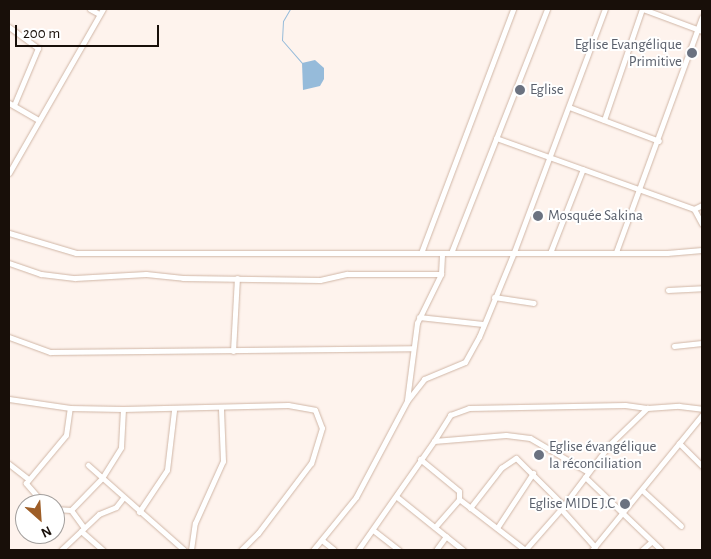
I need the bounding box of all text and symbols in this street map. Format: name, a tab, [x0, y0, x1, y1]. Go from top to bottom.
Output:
scale bar	[18, 15, 161, 47]
text: 200 m	[23, 26, 60, 41]
place label: Eglise Evangélique Primitive	[575, 35, 682, 70]
marker: Eglise Evangélique Primitive	[686, 47, 698, 59]
place label: Eglise	[530, 81, 564, 99]
marker: Eglise	[514, 84, 526, 96]
place label: Mosquée Sakina	[548, 207, 643, 225]
marker: Mosquée Sakina	[532, 210, 544, 222]
place label: Eglise évangélique la réconciliation	[549, 437, 656, 472]
marker: Eglise évangélique la réconciliation	[533, 449, 545, 461]
north arrow	[15, 494, 65, 544]
place label: Eglise MIDE J.C	[529, 495, 615, 513]
marker: Eglise MIDE J.C	[619, 498, 631, 510]
text: N	[39, 523, 54, 540]

